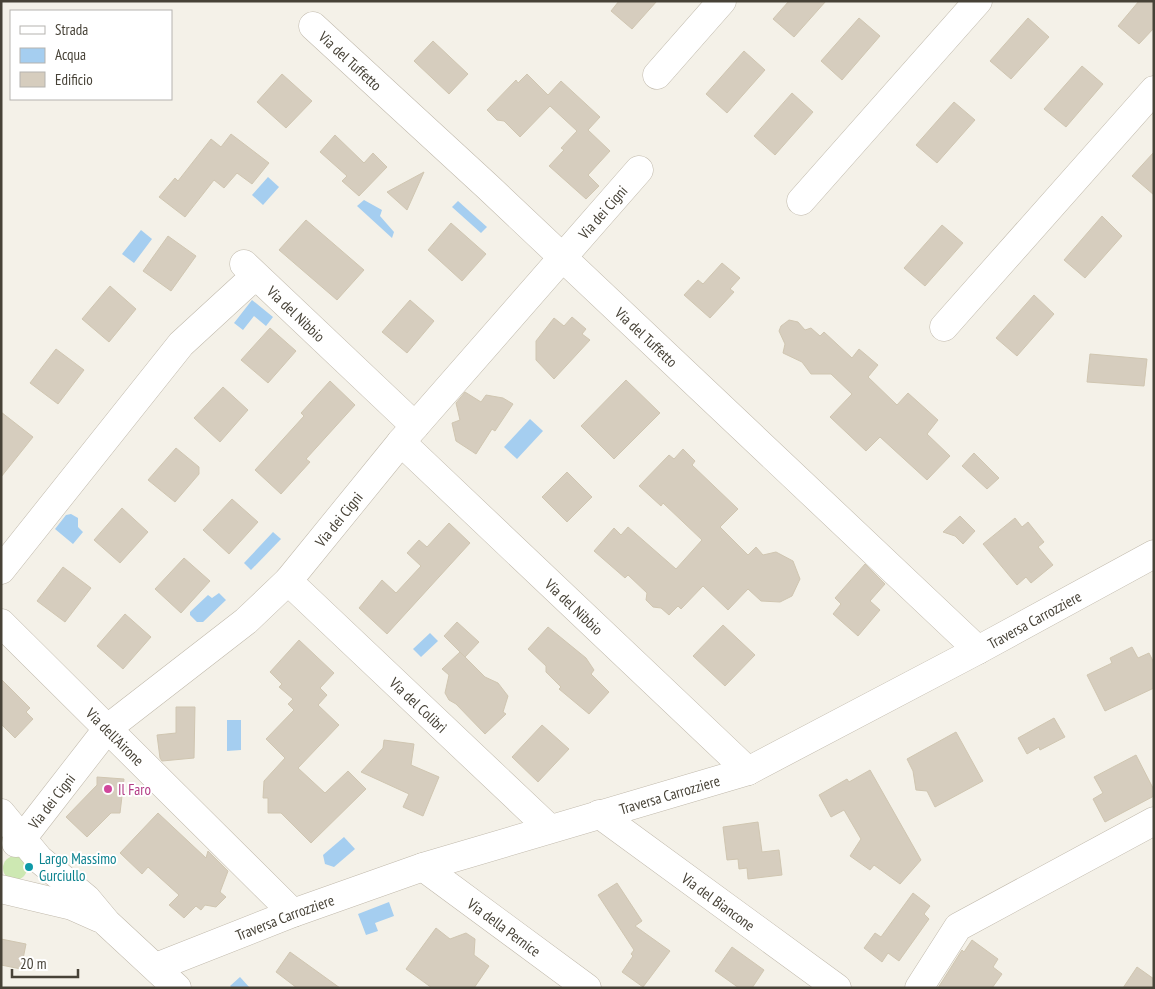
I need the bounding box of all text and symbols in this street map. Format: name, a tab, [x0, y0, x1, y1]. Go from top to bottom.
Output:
legend	[10, 10, 172, 100]
text: Strada	[55, 20, 88, 39]
street label: Via del Tuffetto	[314, 26, 386, 94]
text: Acqua	[55, 45, 86, 64]
text: Edificio	[55, 70, 93, 89]
street label: Via dei Cigni	[573, 181, 631, 243]
street label: Via del Nibbio	[263, 281, 329, 345]
street label: Via del Tuffetto	[611, 302, 682, 371]
street label: Via dei Cigni	[310, 488, 366, 551]
street label: Via del Nibbio	[541, 574, 607, 638]
street label: Traversa Carrozziere	[984, 586, 1084, 653]
street label: Via del Colibrì	[385, 672, 452, 737]
street label: Via dell'Airone	[82, 703, 148, 769]
street label: Via dei Cigni	[23, 769, 79, 833]
street label: Traversa Carrozziere	[617, 770, 722, 818]
place label: Il Faro	[118, 780, 151, 799]
marker: Il Faro	[102, 783, 114, 795]
place label: Largo Massimo Gurciullo	[39, 849, 116, 885]
marker: Largo Massimo Gurciullo	[23, 861, 35, 873]
street label: Via del Biancone	[677, 868, 759, 934]
street label: Traversa Carrozziere	[233, 890, 336, 944]
street label: Via della Pernice	[463, 893, 545, 960]
scale bar	[12, 946, 79, 978]
text: 20 m	[20, 954, 46, 973]

